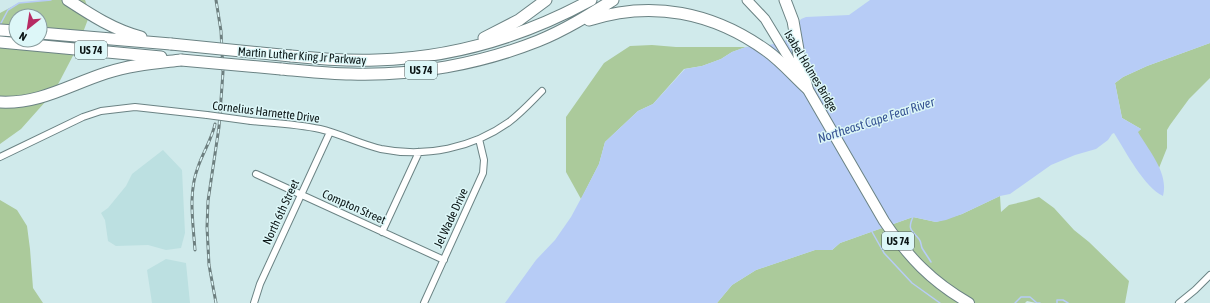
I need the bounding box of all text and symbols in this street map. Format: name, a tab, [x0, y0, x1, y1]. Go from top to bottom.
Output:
north arrow	[8, 8, 48, 48]
street label: Isabel Holmes Bridge	[781, 28, 841, 114]
text: N	[17, 30, 29, 43]
road number: US 74	[75, 41, 107, 59]
street label: Martin Luther King Jr Parkway	[237, 45, 367, 67]
road number: US 74	[405, 61, 437, 79]
water label: Northeast Cape Fear River	[816, 94, 937, 146]
street label: Cornelius Harnette Drive	[212, 98, 320, 126]
street label: North 6th Street	[260, 177, 302, 247]
street label: Jel Wade Drive	[431, 186, 471, 250]
street label: Compton Street	[320, 187, 388, 227]
road number: US 74	[882, 232, 914, 250]

